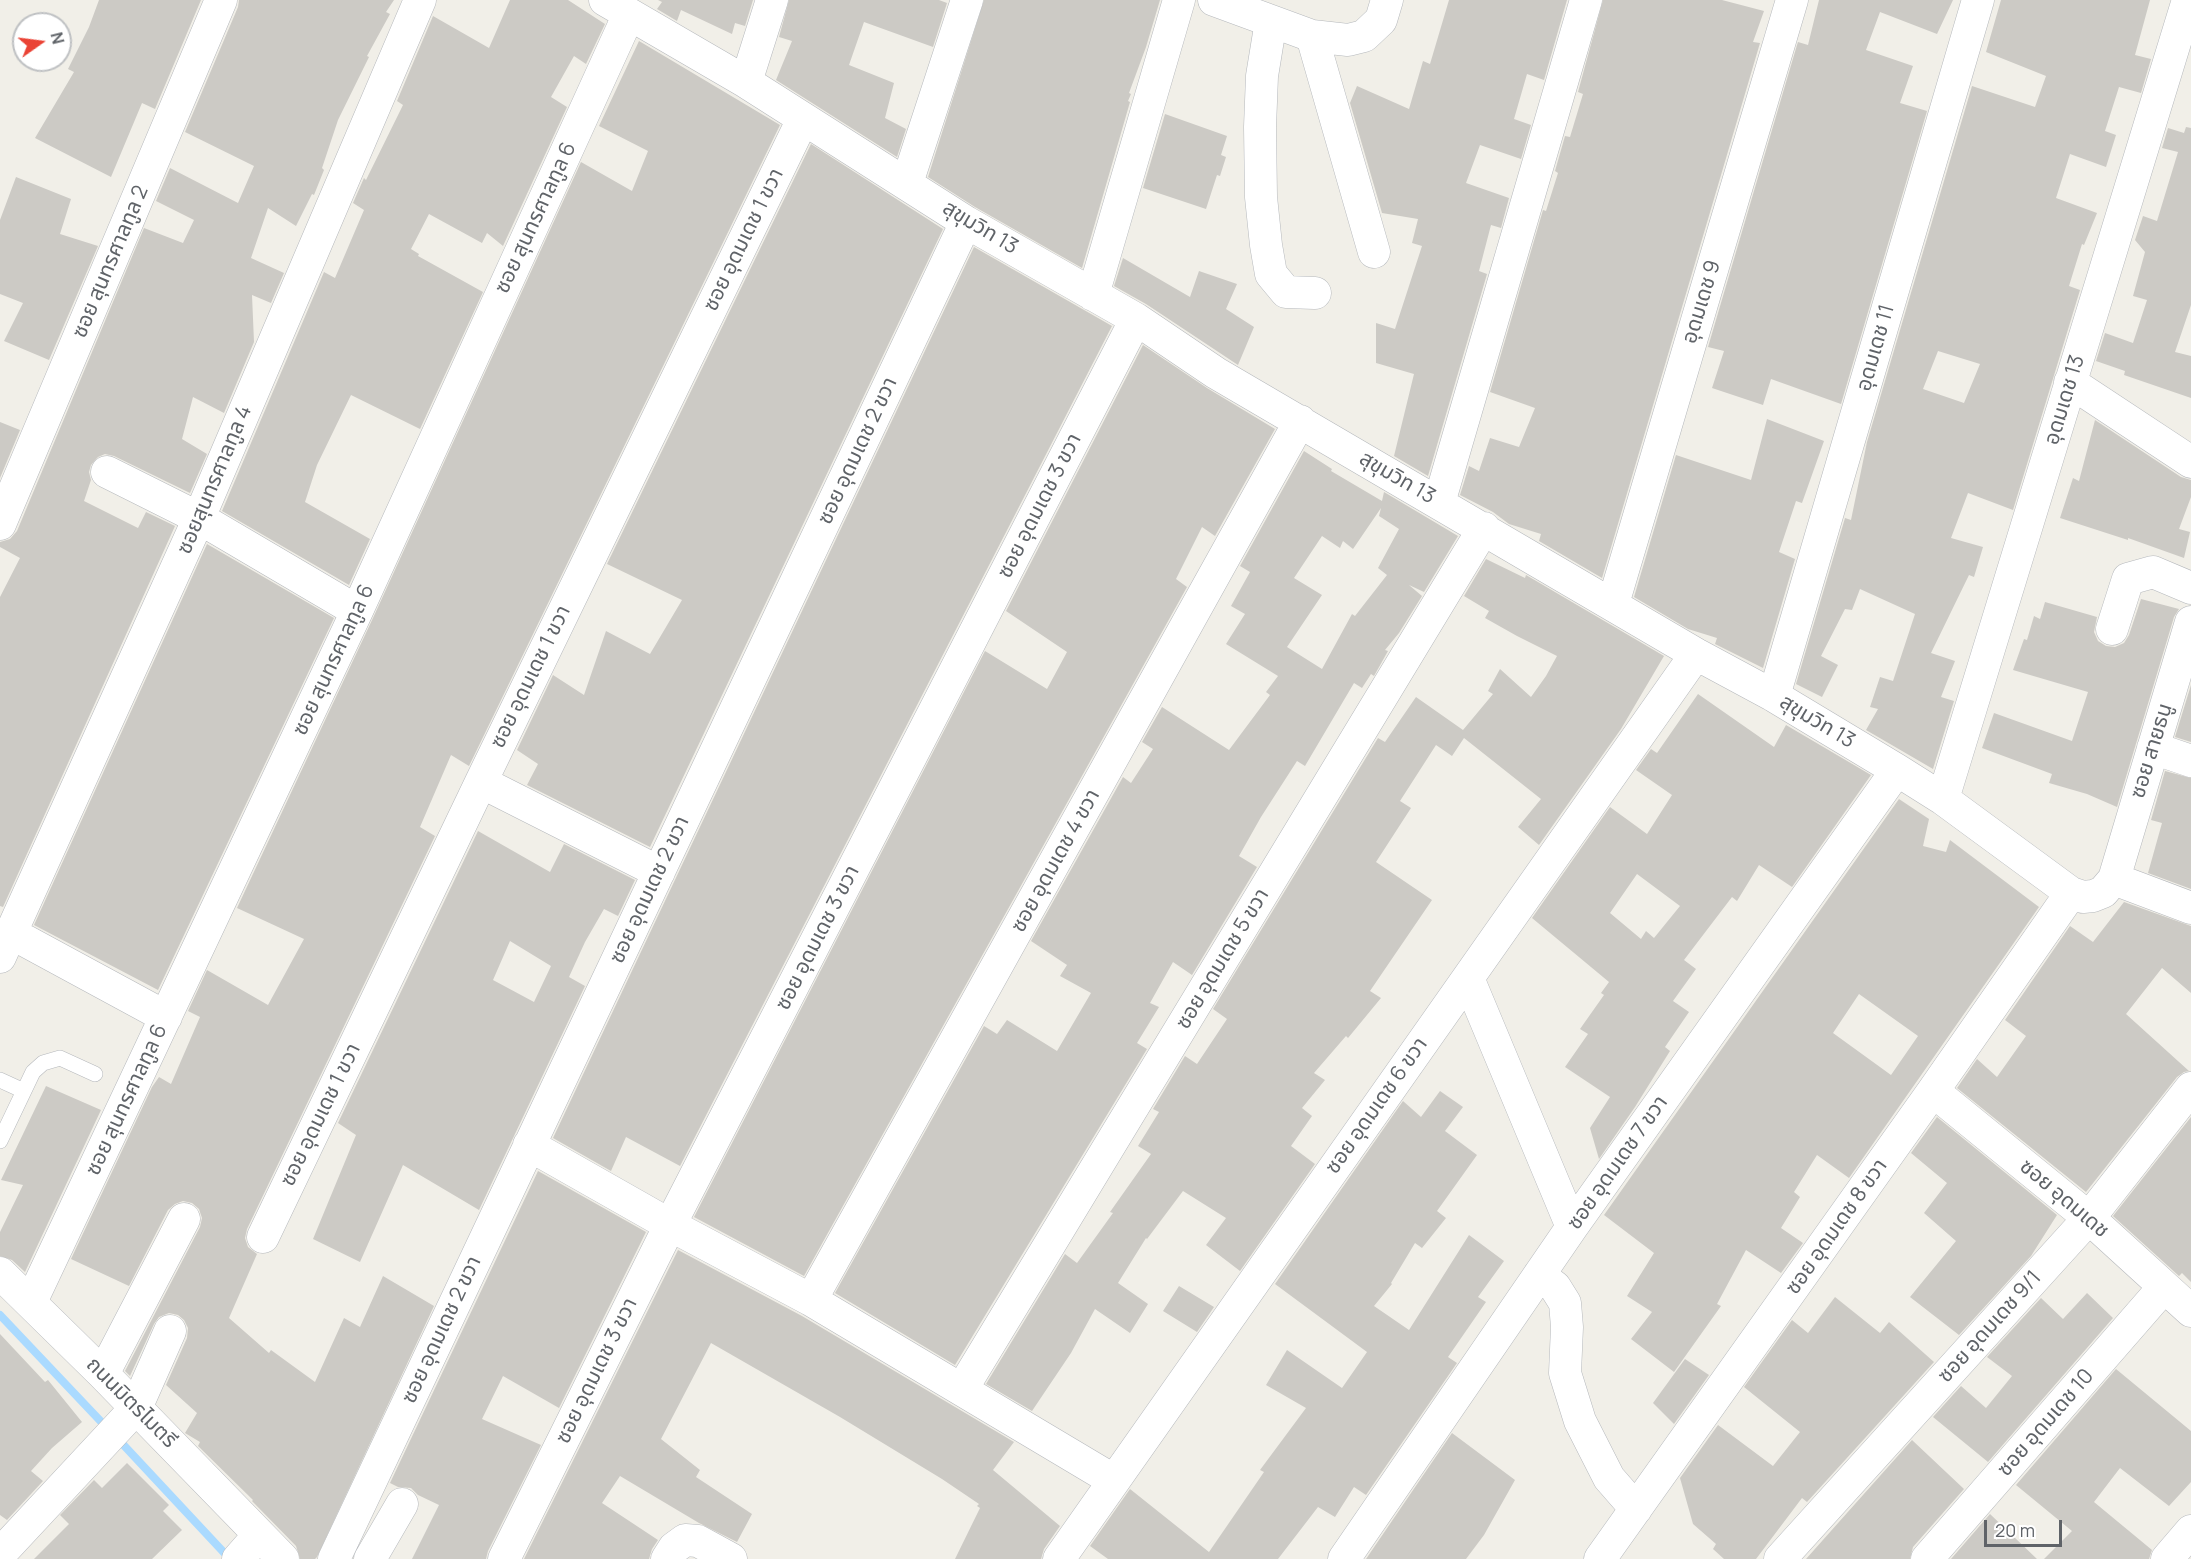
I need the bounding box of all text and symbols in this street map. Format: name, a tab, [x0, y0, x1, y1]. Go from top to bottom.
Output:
north arrow	[12, 12, 72, 72]
text: N	[45, 30, 70, 46]
street label: ซอย สุนทรศาลทูล 6	[490, 138, 582, 298]
street label: ซอย อุดมเดช 1 ขวา	[699, 165, 789, 315]
street label: ซอย สุนทรศาลทูล 2	[68, 182, 154, 342]
street label: สุขุมวิท 13	[938, 196, 1022, 260]
street label: อุดมเดช 9	[1677, 257, 1727, 347]
street label: อุดมเดช 11	[1852, 302, 1900, 394]
street label: อุดมเดช 13	[2039, 352, 2091, 448]
street label: ซอย อุดมเดช 2 ขวา	[813, 373, 903, 529]
street label: ซอยสุนทรศาลทูล 4	[172, 402, 258, 558]
street label: ซอย อุดมเดช 3 ขวา	[993, 429, 1087, 583]
street label: สุขุมวิท 13	[1355, 446, 1439, 510]
street label: ซอย สุนทรศาลทูล 6	[288, 580, 380, 740]
street label: ซอย อุดมเดช 1 ขวา	[486, 602, 576, 752]
street label: สุขุมวิท 13	[1775, 690, 1859, 754]
street label: ซอย สายธนู	[2126, 701, 2178, 801]
street label: ซอย อุดมเดช 4 ขวา	[1006, 785, 1106, 937]
street label: ซอย อุดมเดช 2 ขวา	[605, 812, 695, 968]
street label: ซอย อุดมเดช 3 ขวา	[771, 861, 865, 1015]
street label: ซอย อุดมเดช 5 ขวา	[1171, 884, 1275, 1034]
street label: ซอย สุนทรศาลทูล 6	[81, 1020, 173, 1180]
street label: ซอย อุดมเดช 6 ขวา	[1321, 1033, 1433, 1179]
street label: ซอย อุดมเดช 1 ขวา	[276, 1040, 366, 1190]
street label: ซอย อุดมเดช 7 ขวา	[1562, 1091, 1674, 1235]
street label: ซอย อุดมเดช 8 ขวา	[1781, 1154, 1893, 1300]
street label: ซอย อุดมเดช	[2014, 1154, 2114, 1244]
street label: ซอย อุดมเดช 2 ขวา	[397, 1252, 487, 1408]
street label: ซอย อุดมเดช 9/1	[1933, 1266, 2047, 1388]
street label: ซอย อุดมเดช 3 ขวา	[551, 1294, 643, 1448]
street label: ถนนมิตรไมตรี	[80, 1352, 182, 1454]
street label: ซอย อุดมเดช 10	[1993, 1364, 2099, 1482]
scale bar	[1987, 1508, 2065, 1546]
text: 20 m	[1995, 1518, 2035, 1542]

